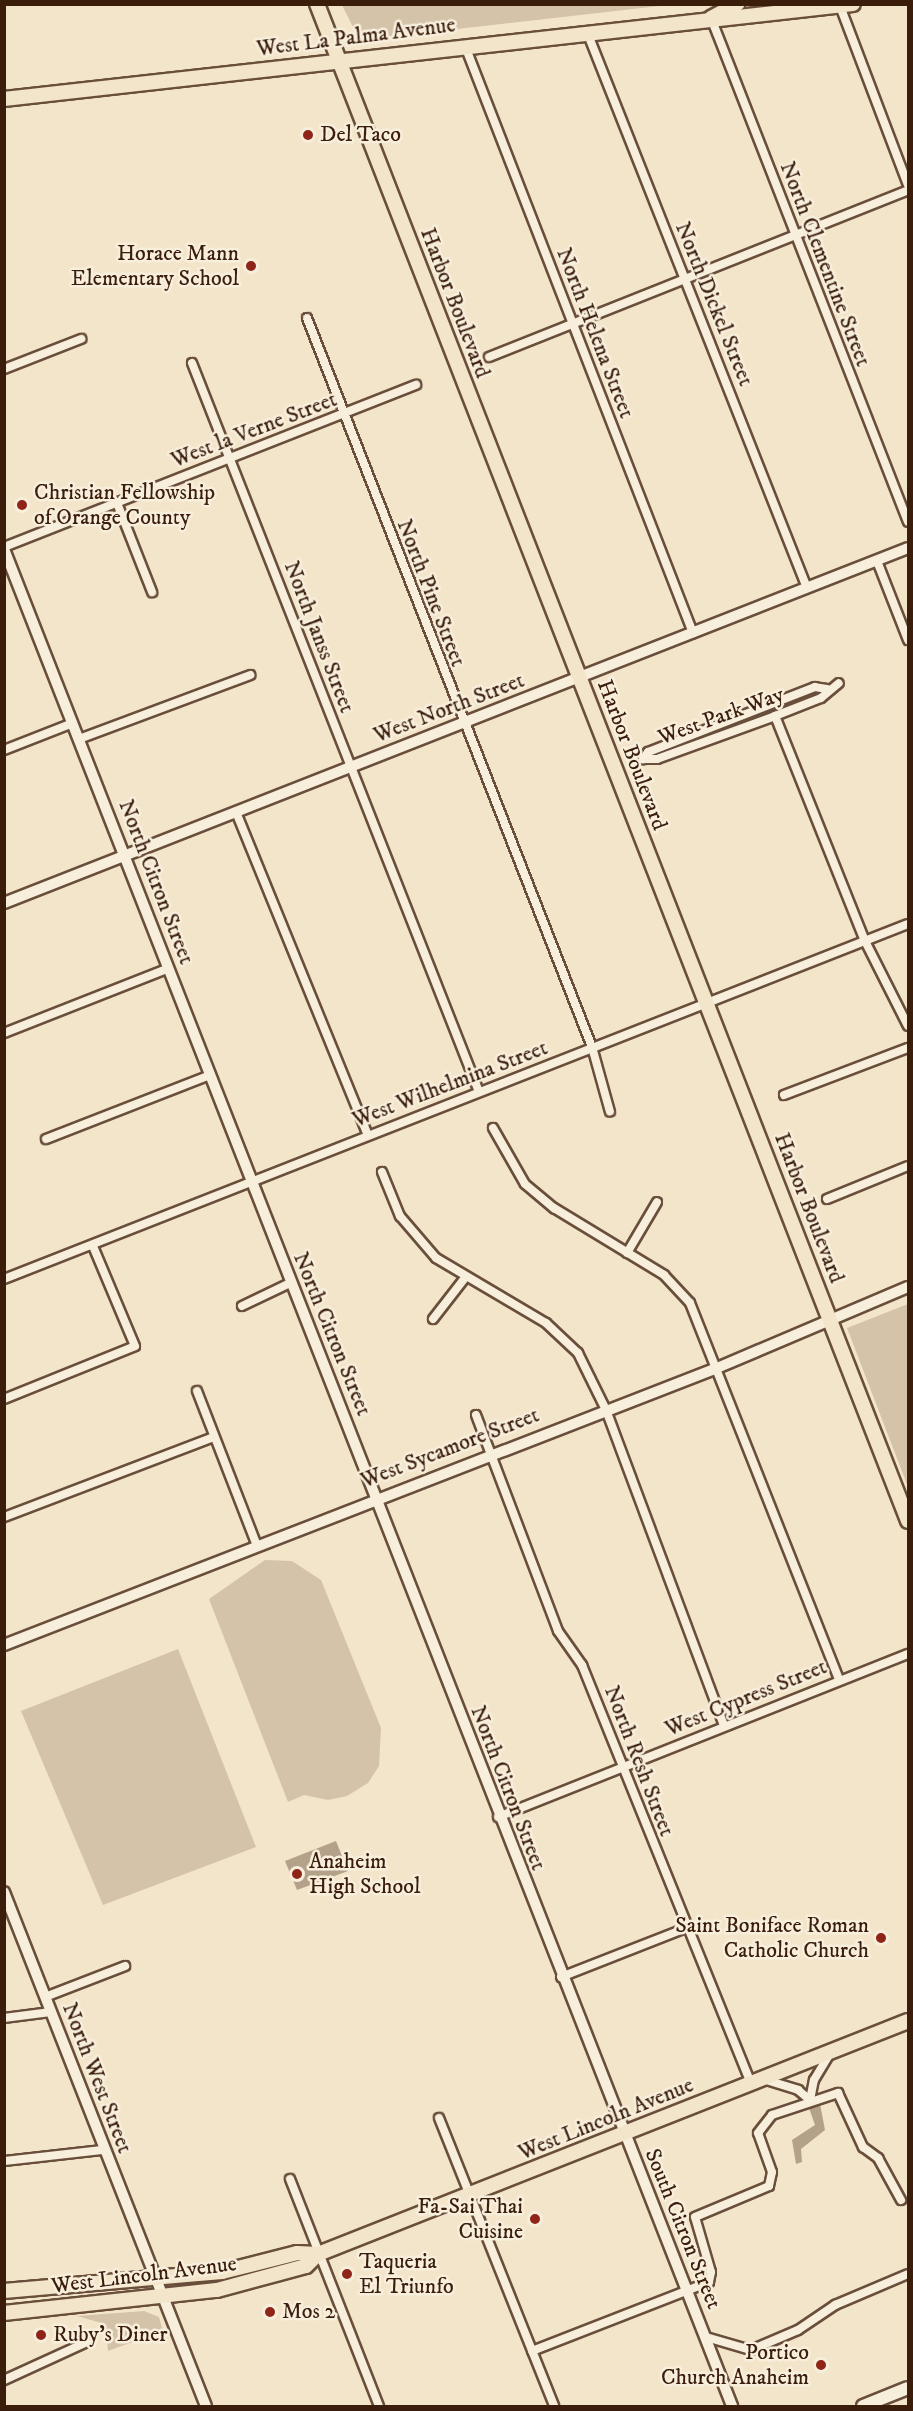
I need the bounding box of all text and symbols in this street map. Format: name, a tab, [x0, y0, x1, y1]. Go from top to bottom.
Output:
street label: West La Palma Avenue	[255, 12, 457, 62]
place label: Del Taco	[320, 122, 401, 148]
marker: Del Taco	[301, 128, 315, 142]
street label: North Clementine Street	[774, 158, 876, 370]
street label: North Dickel Street	[669, 218, 759, 390]
street label: Harbor Boulevard	[414, 224, 496, 382]
place label: Horace Mann Elementary School	[71, 240, 239, 292]
street label: North Helena Street	[550, 244, 640, 422]
marker: Horace Mann Elementary School	[244, 259, 258, 273]
street label: West la Verne Street	[167, 386, 341, 474]
place label: Christian Fellowship of Orange County	[34, 479, 215, 530]
marker: Christian Fellowship of Orange County	[15, 498, 29, 512]
street label: North Pine Street	[391, 516, 471, 670]
street label: North Janss Street	[278, 557, 360, 717]
street label: West North Street	[370, 667, 528, 749]
street label: Harbor Boulevard	[591, 676, 673, 834]
street label: West Park Way	[655, 681, 787, 751]
street label: North Citron Street	[112, 796, 200, 968]
street label: West Wilhelmina Street	[349, 1035, 551, 1133]
street label: Harbor Boulevard	[768, 1129, 850, 1287]
street label: North Citron Street	[287, 1248, 377, 1420]
street label: West Sycamore Street	[357, 1402, 543, 1494]
street label: West Cypress Street	[661, 1654, 831, 1742]
street label: North Resh Street	[598, 1682, 680, 1840]
street label: North Citron Street	[464, 1702, 552, 1874]
place label: Anaheim High School	[309, 1848, 421, 1900]
marker: Anaheim High School	[290, 1867, 304, 1881]
place label: Saint Boniface Roman Catholic Church	[675, 1912, 869, 1964]
marker: Saint Boniface Roman Catholic Church	[874, 1931, 888, 1945]
street label: North West Street	[56, 1999, 138, 2157]
street label: West Lincoln Avenue	[515, 2072, 697, 2166]
street label: South Citron Street	[639, 2145, 727, 2313]
place label: Fa-Sai Thai Cuisine	[417, 2193, 523, 2244]
marker: Fa-Sai Thai Cuisine	[528, 2212, 542, 2226]
place label: Taqueria El Triunfo	[359, 2248, 454, 2300]
street label: West Lincoln Avenue	[50, 2251, 238, 2299]
marker: Taqueria El Triunfo	[340, 2267, 354, 2281]
place label: Mos 2	[282, 2299, 335, 2325]
marker: Mos 2	[263, 2305, 277, 2319]
place label: Ruby's Diner	[53, 2322, 167, 2348]
marker: Ruby's Diner	[34, 2328, 48, 2342]
place label: Portico Church Anaheim	[661, 2339, 809, 2390]
marker: Portico Church Anaheim	[814, 2358, 828, 2372]

